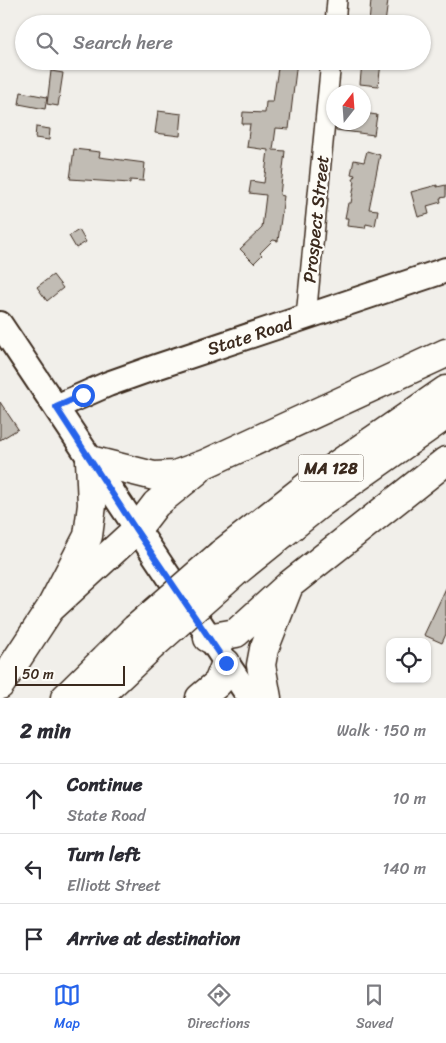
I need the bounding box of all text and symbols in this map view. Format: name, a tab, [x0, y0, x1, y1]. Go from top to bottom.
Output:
search box	[15, 15, 431, 70]
text: Search here	[73, 26, 173, 59]
icon: search	[33, 29, 61, 57]
north arrow	[326, 85, 371, 130]
street label: Prospect Street	[293, 153, 339, 284]
street label: State Road	[203, 307, 298, 365]
route start	[72, 384, 95, 407]
road number: MA 128	[298, 454, 364, 482]
map controls	[386, 638, 431, 683]
button: locate	[386, 638, 431, 683]
route end	[215, 652, 238, 675]
text: 50 m	[22, 662, 54, 687]
scale bar	[15, 663, 125, 686]
text: 2 min	[20, 712, 71, 750]
text: Walk · 150 m	[337, 716, 426, 745]
text: Continue	[67, 768, 143, 801]
text: 10 m	[393, 784, 426, 813]
icon: ahead	[20, 785, 48, 813]
text: State Road	[67, 801, 146, 830]
text: Turn left	[67, 838, 140, 871]
text: 140 m	[383, 854, 426, 883]
icon: left	[20, 855, 48, 883]
text: Elliott Street	[67, 871, 161, 900]
text: Arrive at destination	[67, 922, 240, 955]
icon: arrive	[20, 925, 48, 953]
tab: Map	[53, 981, 81, 1036]
tab: Directions	[187, 981, 250, 1036]
tab: Saved	[356, 981, 393, 1036]

